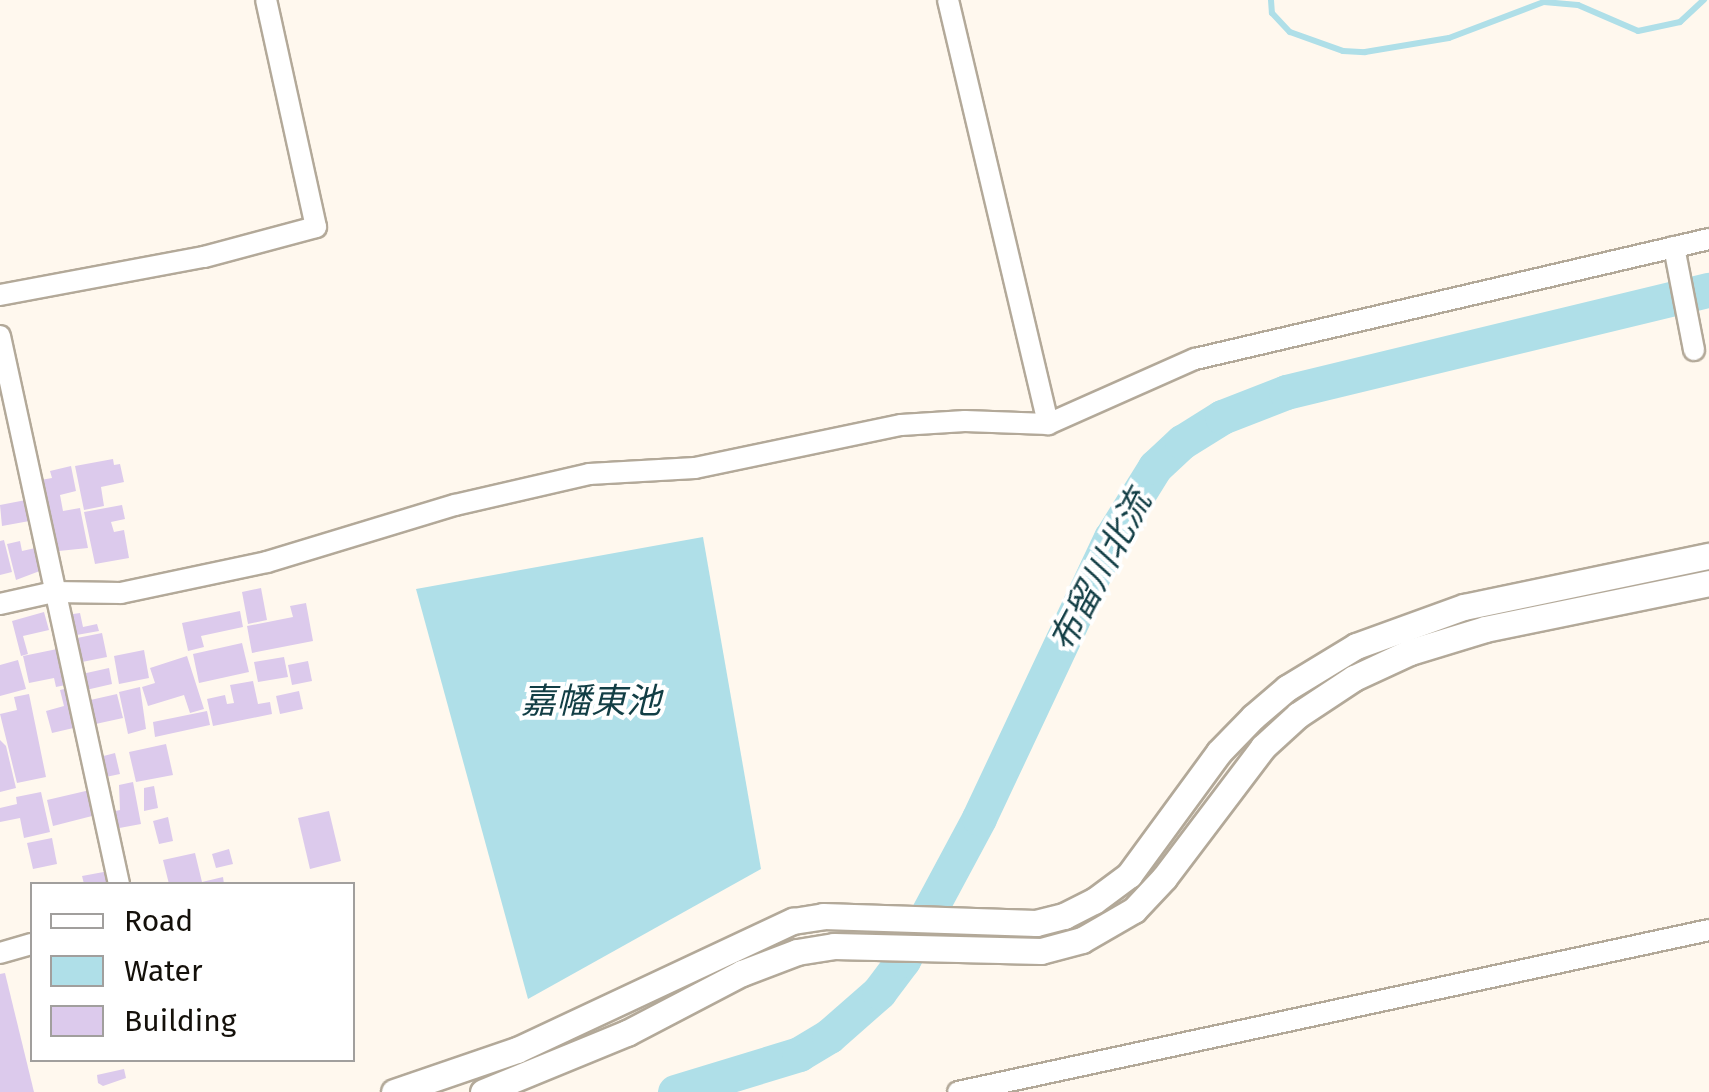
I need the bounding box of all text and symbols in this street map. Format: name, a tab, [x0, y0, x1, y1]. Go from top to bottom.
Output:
water label: 布留川北流	[1040, 484, 1160, 658]
water label: 嘉幡東池	[521, 680, 661, 722]
legend	[30, 882, 355, 1062]
text: Road	[124, 903, 193, 939]
text: Water	[124, 953, 203, 989]
text: Building	[124, 1003, 236, 1039]

